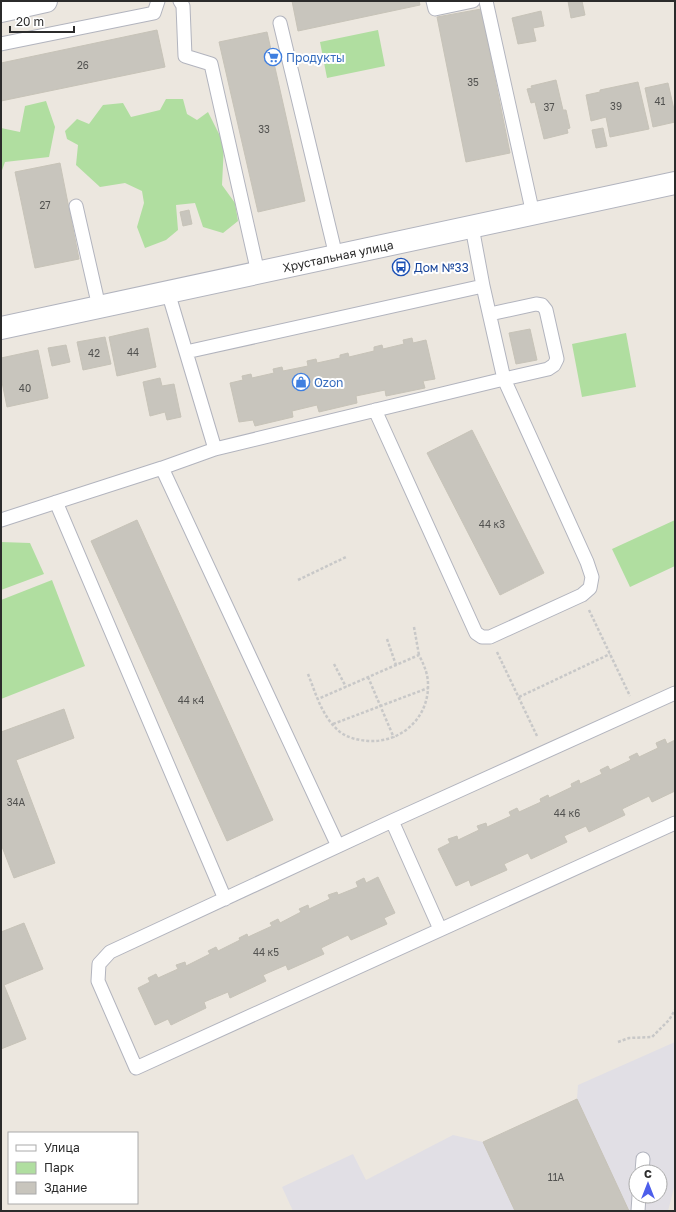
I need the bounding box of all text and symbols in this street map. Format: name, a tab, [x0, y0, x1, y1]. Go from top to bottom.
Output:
scale bar	[10, 8, 74, 34]
text: 20 m	[16, 14, 44, 29]
supermarket icon: Продукты	[263, 47, 283, 67]
place label: Продукты	[286, 50, 345, 65]
house number: 26	[77, 59, 89, 71]
house number: 35	[467, 76, 479, 88]
house number: 41	[655, 95, 666, 107]
house number: 39	[610, 100, 622, 112]
house number: 37	[543, 101, 555, 113]
house number: 33	[258, 123, 270, 135]
house number: 27	[39, 199, 51, 211]
street label: Хрустальная улица	[281, 237, 395, 275]
bus stop icon: Дом №33	[391, 257, 411, 277]
place label: Дом №33	[414, 260, 469, 275]
house number: 44	[127, 346, 139, 358]
house number: 42	[88, 347, 100, 359]
shop icon: Ozon	[291, 372, 311, 392]
place label: Ozon	[314, 375, 343, 390]
house number: 40	[19, 382, 31, 394]
house number: 44 к3	[479, 518, 505, 530]
house number: 44 к4	[178, 694, 204, 706]
house number: 34А	[7, 796, 26, 808]
house number: 44 к6	[554, 807, 580, 819]
house number: 44 к5	[253, 946, 279, 958]
legend	[8, 1132, 138, 1204]
text: Улица	[44, 1140, 80, 1155]
text: Парк	[44, 1160, 74, 1175]
north arrow	[628, 1164, 668, 1204]
text: С	[644, 1167, 652, 1180]
house number: 11А	[548, 1171, 564, 1183]
text: Здание	[44, 1180, 87, 1195]

